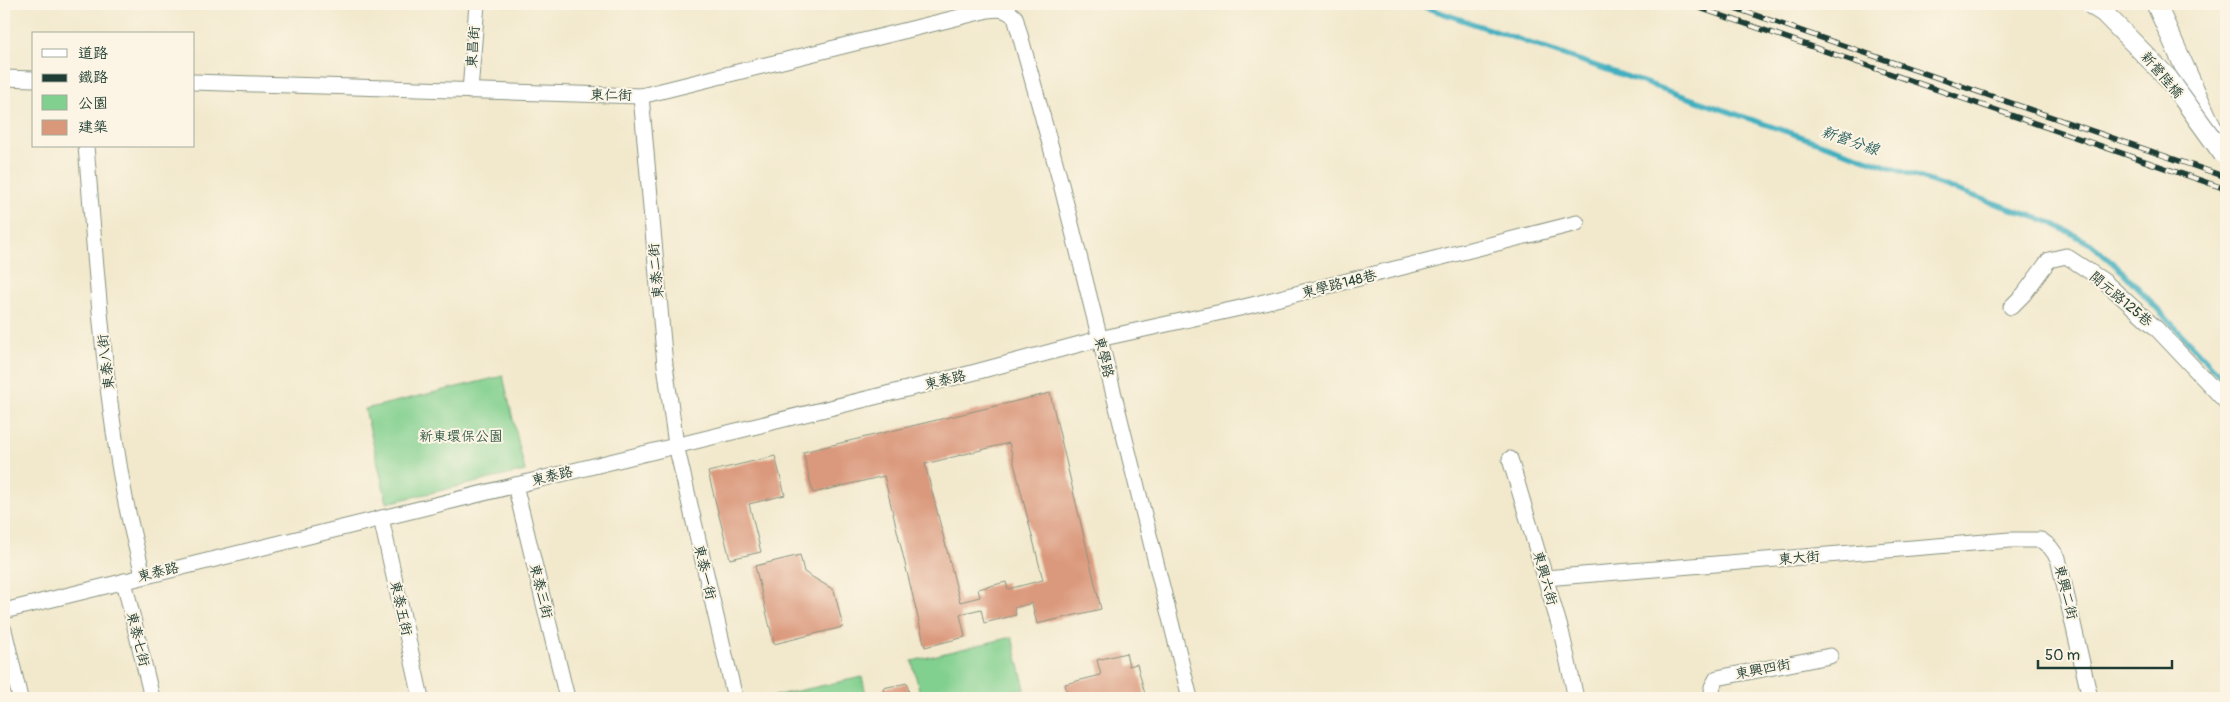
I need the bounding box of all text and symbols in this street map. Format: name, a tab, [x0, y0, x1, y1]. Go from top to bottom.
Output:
street label: 東昌街	[463, 25, 483, 69]
legend	[32, 32, 195, 148]
text: 道路	[78, 44, 108, 63]
street label: 新營陸橋	[2137, 48, 2187, 102]
text: 鐵路	[78, 68, 108, 87]
street label: 東仁街	[590, 86, 632, 104]
text: 公園	[78, 94, 108, 113]
text: 建築	[78, 118, 108, 137]
water label: 新營分線	[1819, 122, 1882, 160]
street label: 東泰二街	[645, 242, 667, 300]
street label: 東學路148巷	[1300, 266, 1379, 302]
street label: 開元路125巷	[2086, 268, 2157, 331]
street label: 東泰八街	[94, 333, 118, 391]
street label: 東學路	[1091, 335, 1117, 379]
street label: 東泰路	[923, 367, 967, 393]
park label: 新東環保公園	[419, 428, 503, 445]
street label: 東泰路	[530, 463, 574, 489]
street label: 東泰一街	[690, 543, 720, 601]
street label: 東大街	[1777, 548, 1821, 568]
street label: 東興六街	[1529, 549, 1561, 607]
street label: 東泰路	[136, 559, 180, 585]
street label: 東泰三街	[526, 562, 556, 620]
street label: 東興二街	[2051, 563, 2081, 621]
street label: 東泰五街	[386, 579, 416, 637]
street label: 東泰七街	[123, 610, 153, 668]
scale bar	[2038, 637, 2171, 669]
text: 50 m	[2045, 646, 2080, 665]
street label: 東興四街	[1734, 655, 1792, 683]

